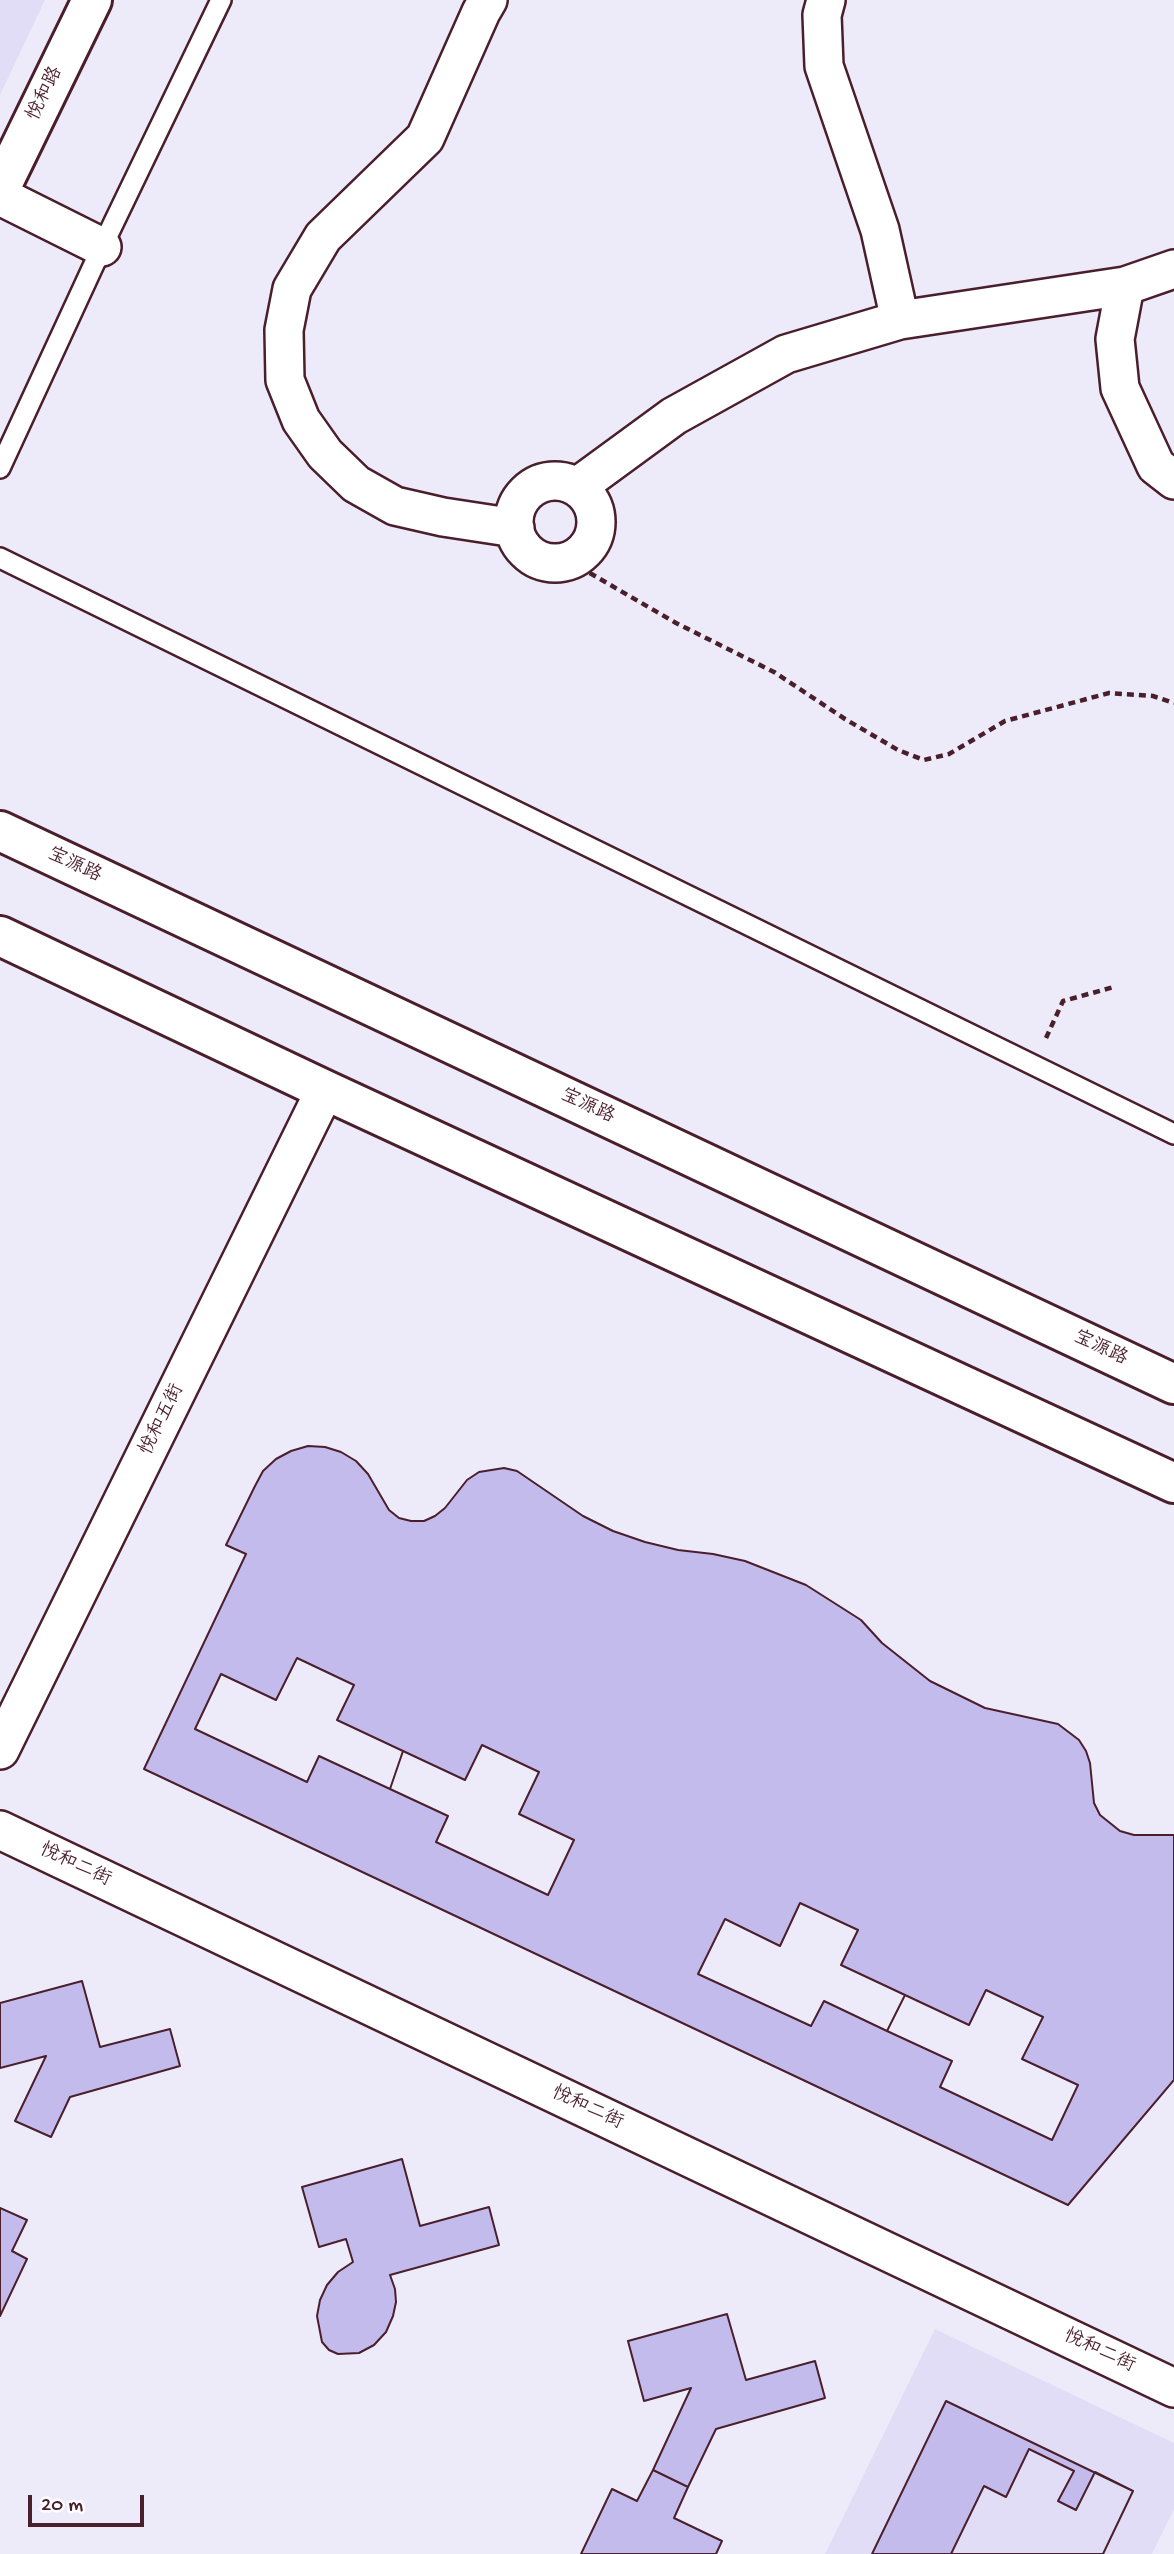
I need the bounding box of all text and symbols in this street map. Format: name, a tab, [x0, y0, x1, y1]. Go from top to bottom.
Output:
street label: 悦和路	[23, 63, 69, 125]
street label: 宝源路	[43, 844, 105, 888]
street label: 宝源路	[556, 1085, 618, 1129]
street label: 宝源路	[1069, 1327, 1131, 1371]
street label: 悦和五街	[136, 1381, 190, 1459]
street label: 悦和二街	[36, 1840, 114, 1892]
street label: 悦和二街	[548, 2083, 626, 2135]
street label: 悦和二街	[1060, 2326, 1138, 2378]
scale bar	[32, 2480, 147, 2524]
text: 20 m	[41, 2494, 83, 2519]

